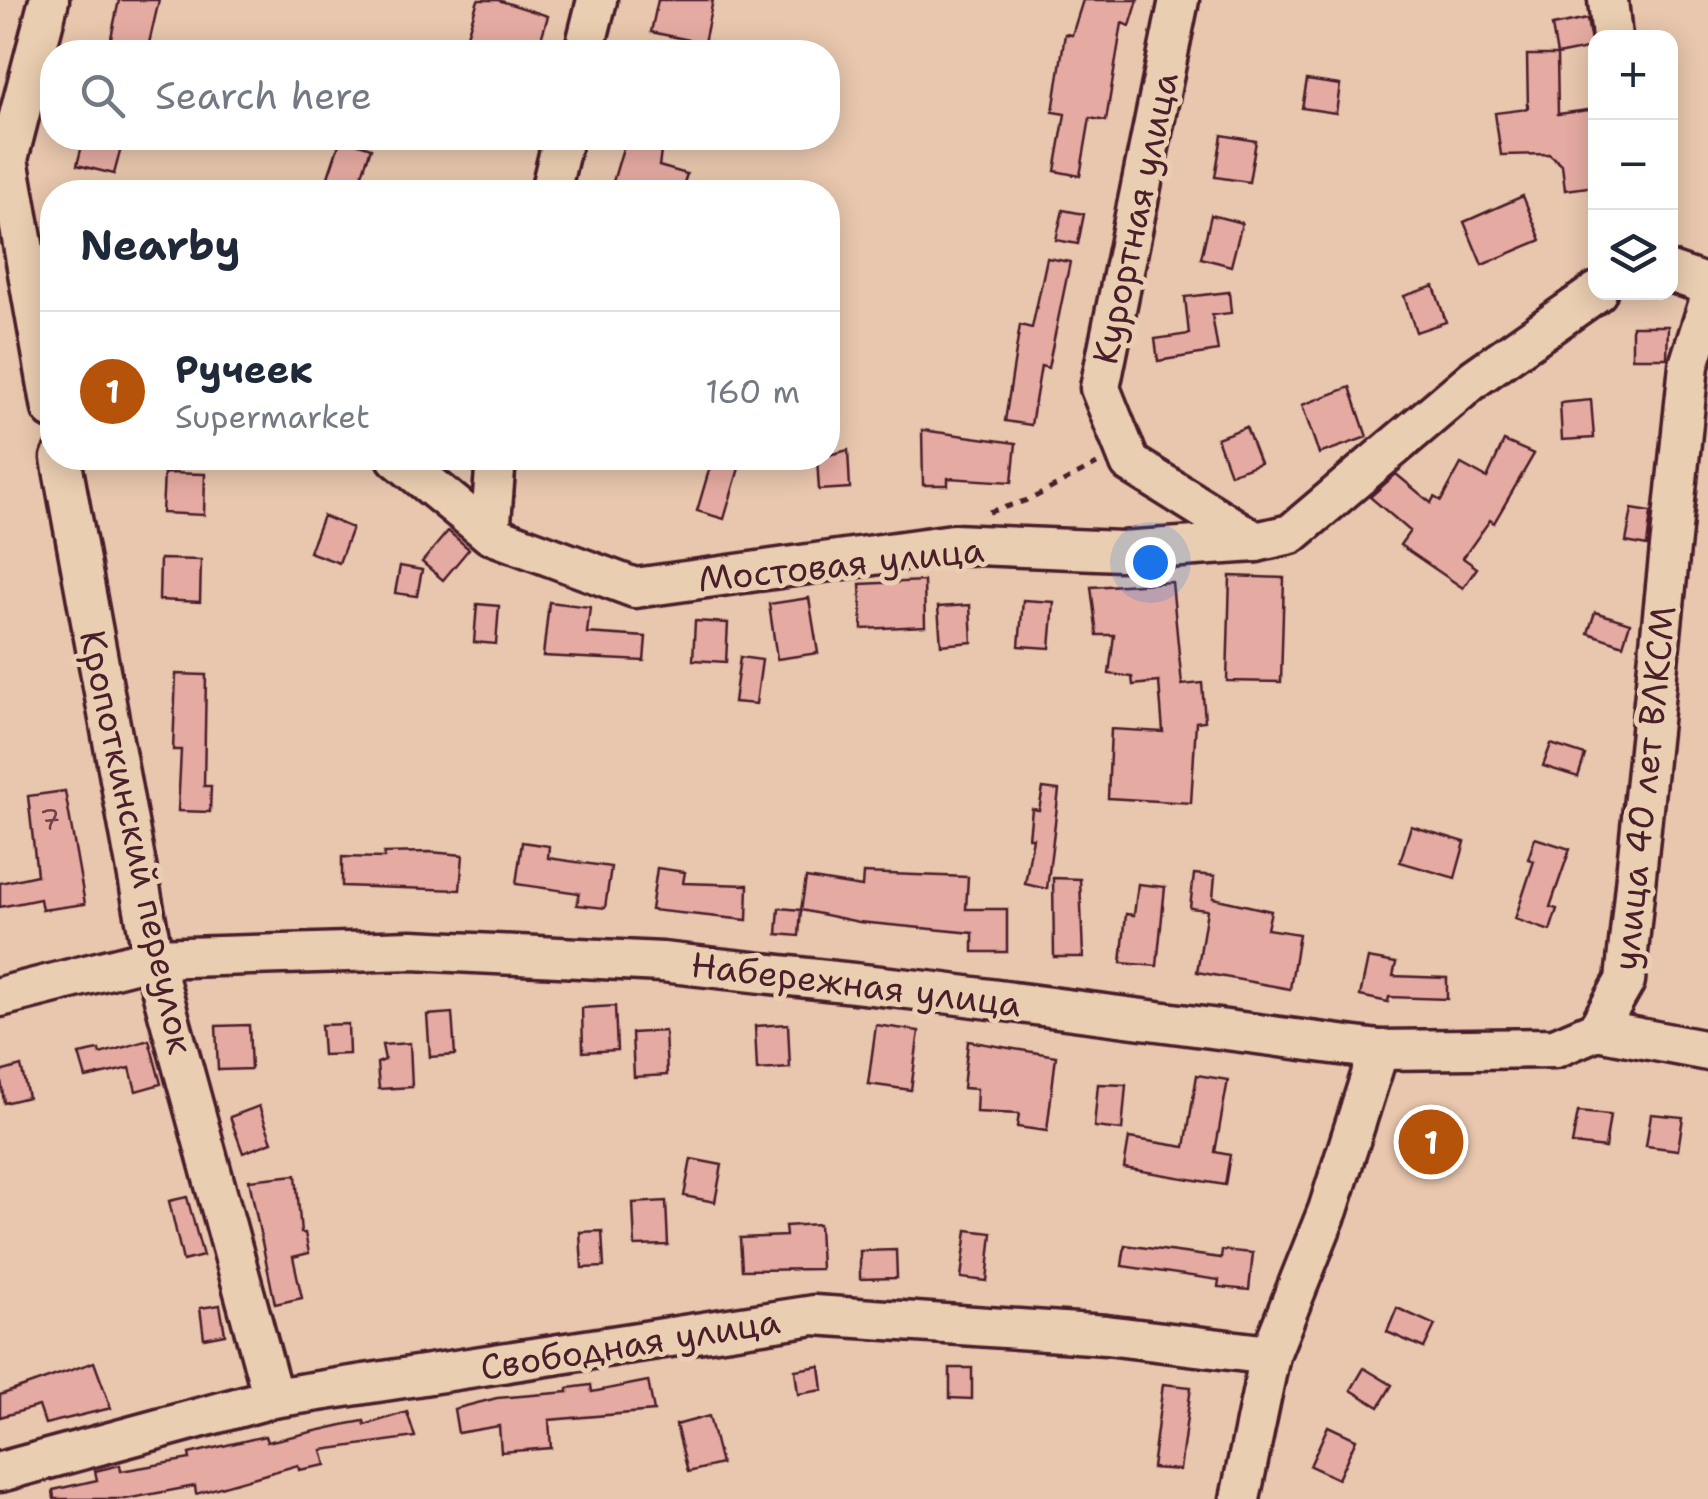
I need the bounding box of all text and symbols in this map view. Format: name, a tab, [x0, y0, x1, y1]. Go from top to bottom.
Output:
map controls	[1588, 30, 1678, 300]
button: +	[1588, 30, 1678, 120]
search box	[40, 40, 840, 150]
icon: search	[75, 68, 130, 123]
street label: Курортная улица	[1081, 68, 1189, 368]
text: Search here	[155, 70, 372, 121]
button: −	[1588, 120, 1678, 210]
button: layers	[1588, 210, 1678, 300]
text: Nearby	[80, 217, 240, 273]
text: Ручеек	[175, 344, 313, 395]
text: 1	[105, 370, 120, 413]
text: 160 m	[705, 370, 800, 413]
text: Supermarket	[175, 395, 370, 438]
street label: Мостовая улица	[696, 526, 986, 602]
your location	[1125, 537, 1176, 588]
street label: улица 40 лет ВЛКСМ	[1601, 603, 1687, 973]
street label: Кропоткинский переулок	[69, 626, 205, 1058]
house number: 7	[40, 799, 61, 840]
street label: Набережная улица	[688, 940, 1024, 1028]
pin: 1	[1398, 1104, 1464, 1180]
street label: Свободная улица	[477, 1297, 783, 1391]

